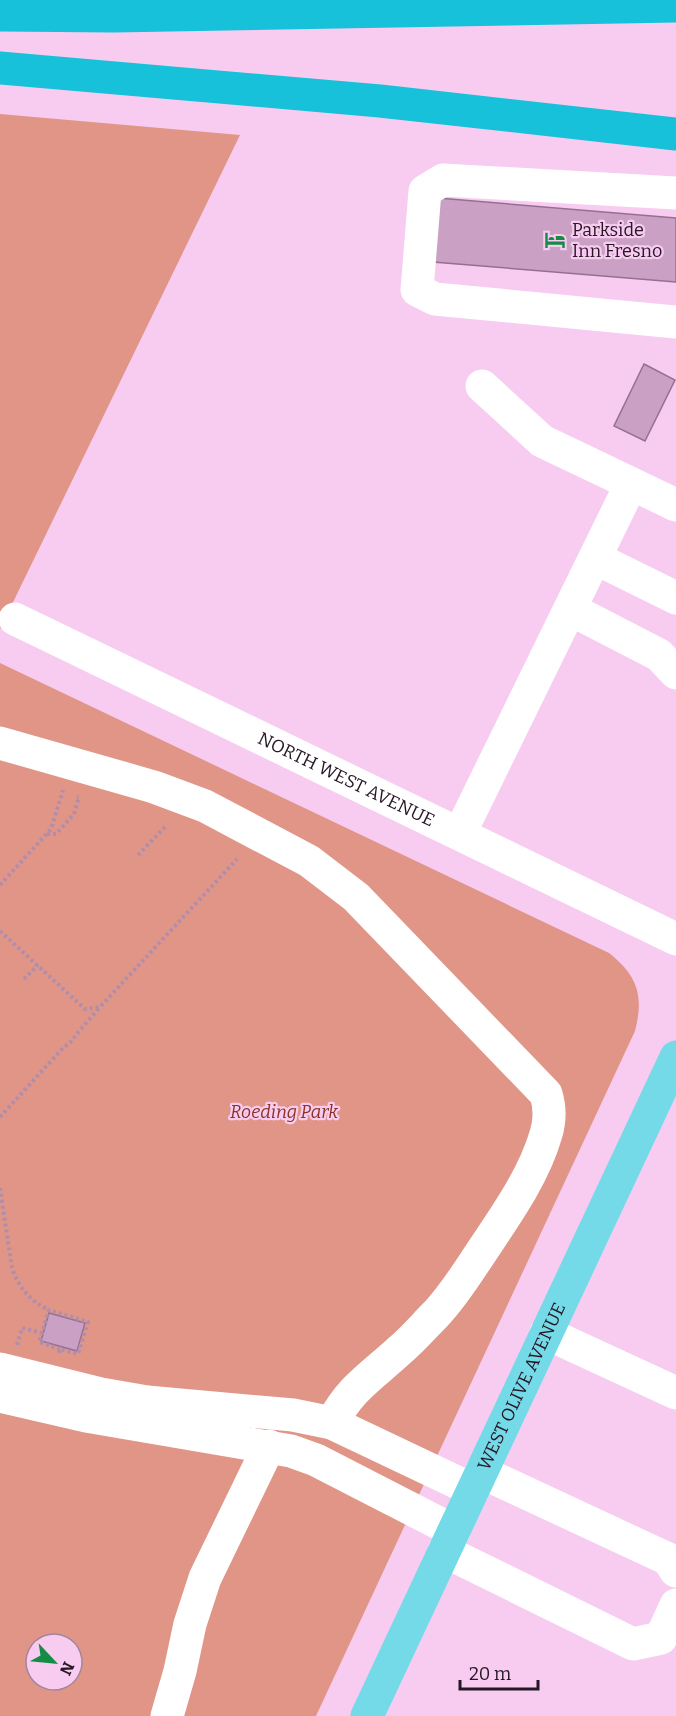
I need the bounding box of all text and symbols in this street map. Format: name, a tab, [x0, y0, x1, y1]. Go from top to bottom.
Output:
place label: Parkside Inn Fresno	[572, 219, 662, 262]
hotel icon: Parkside Inn Fresno	[543, 228, 567, 252]
street label: NORTH WEST AVENUE	[254, 727, 438, 831]
park label: Roeding Park	[230, 1101, 338, 1123]
street label: WEST OLIVE AVENUE	[473, 1299, 570, 1474]
north arrow	[24, 1632, 84, 1692]
scale bar	[460, 1653, 538, 1691]
text: N	[56, 1659, 78, 1678]
text: 20 m	[469, 1663, 511, 1685]

